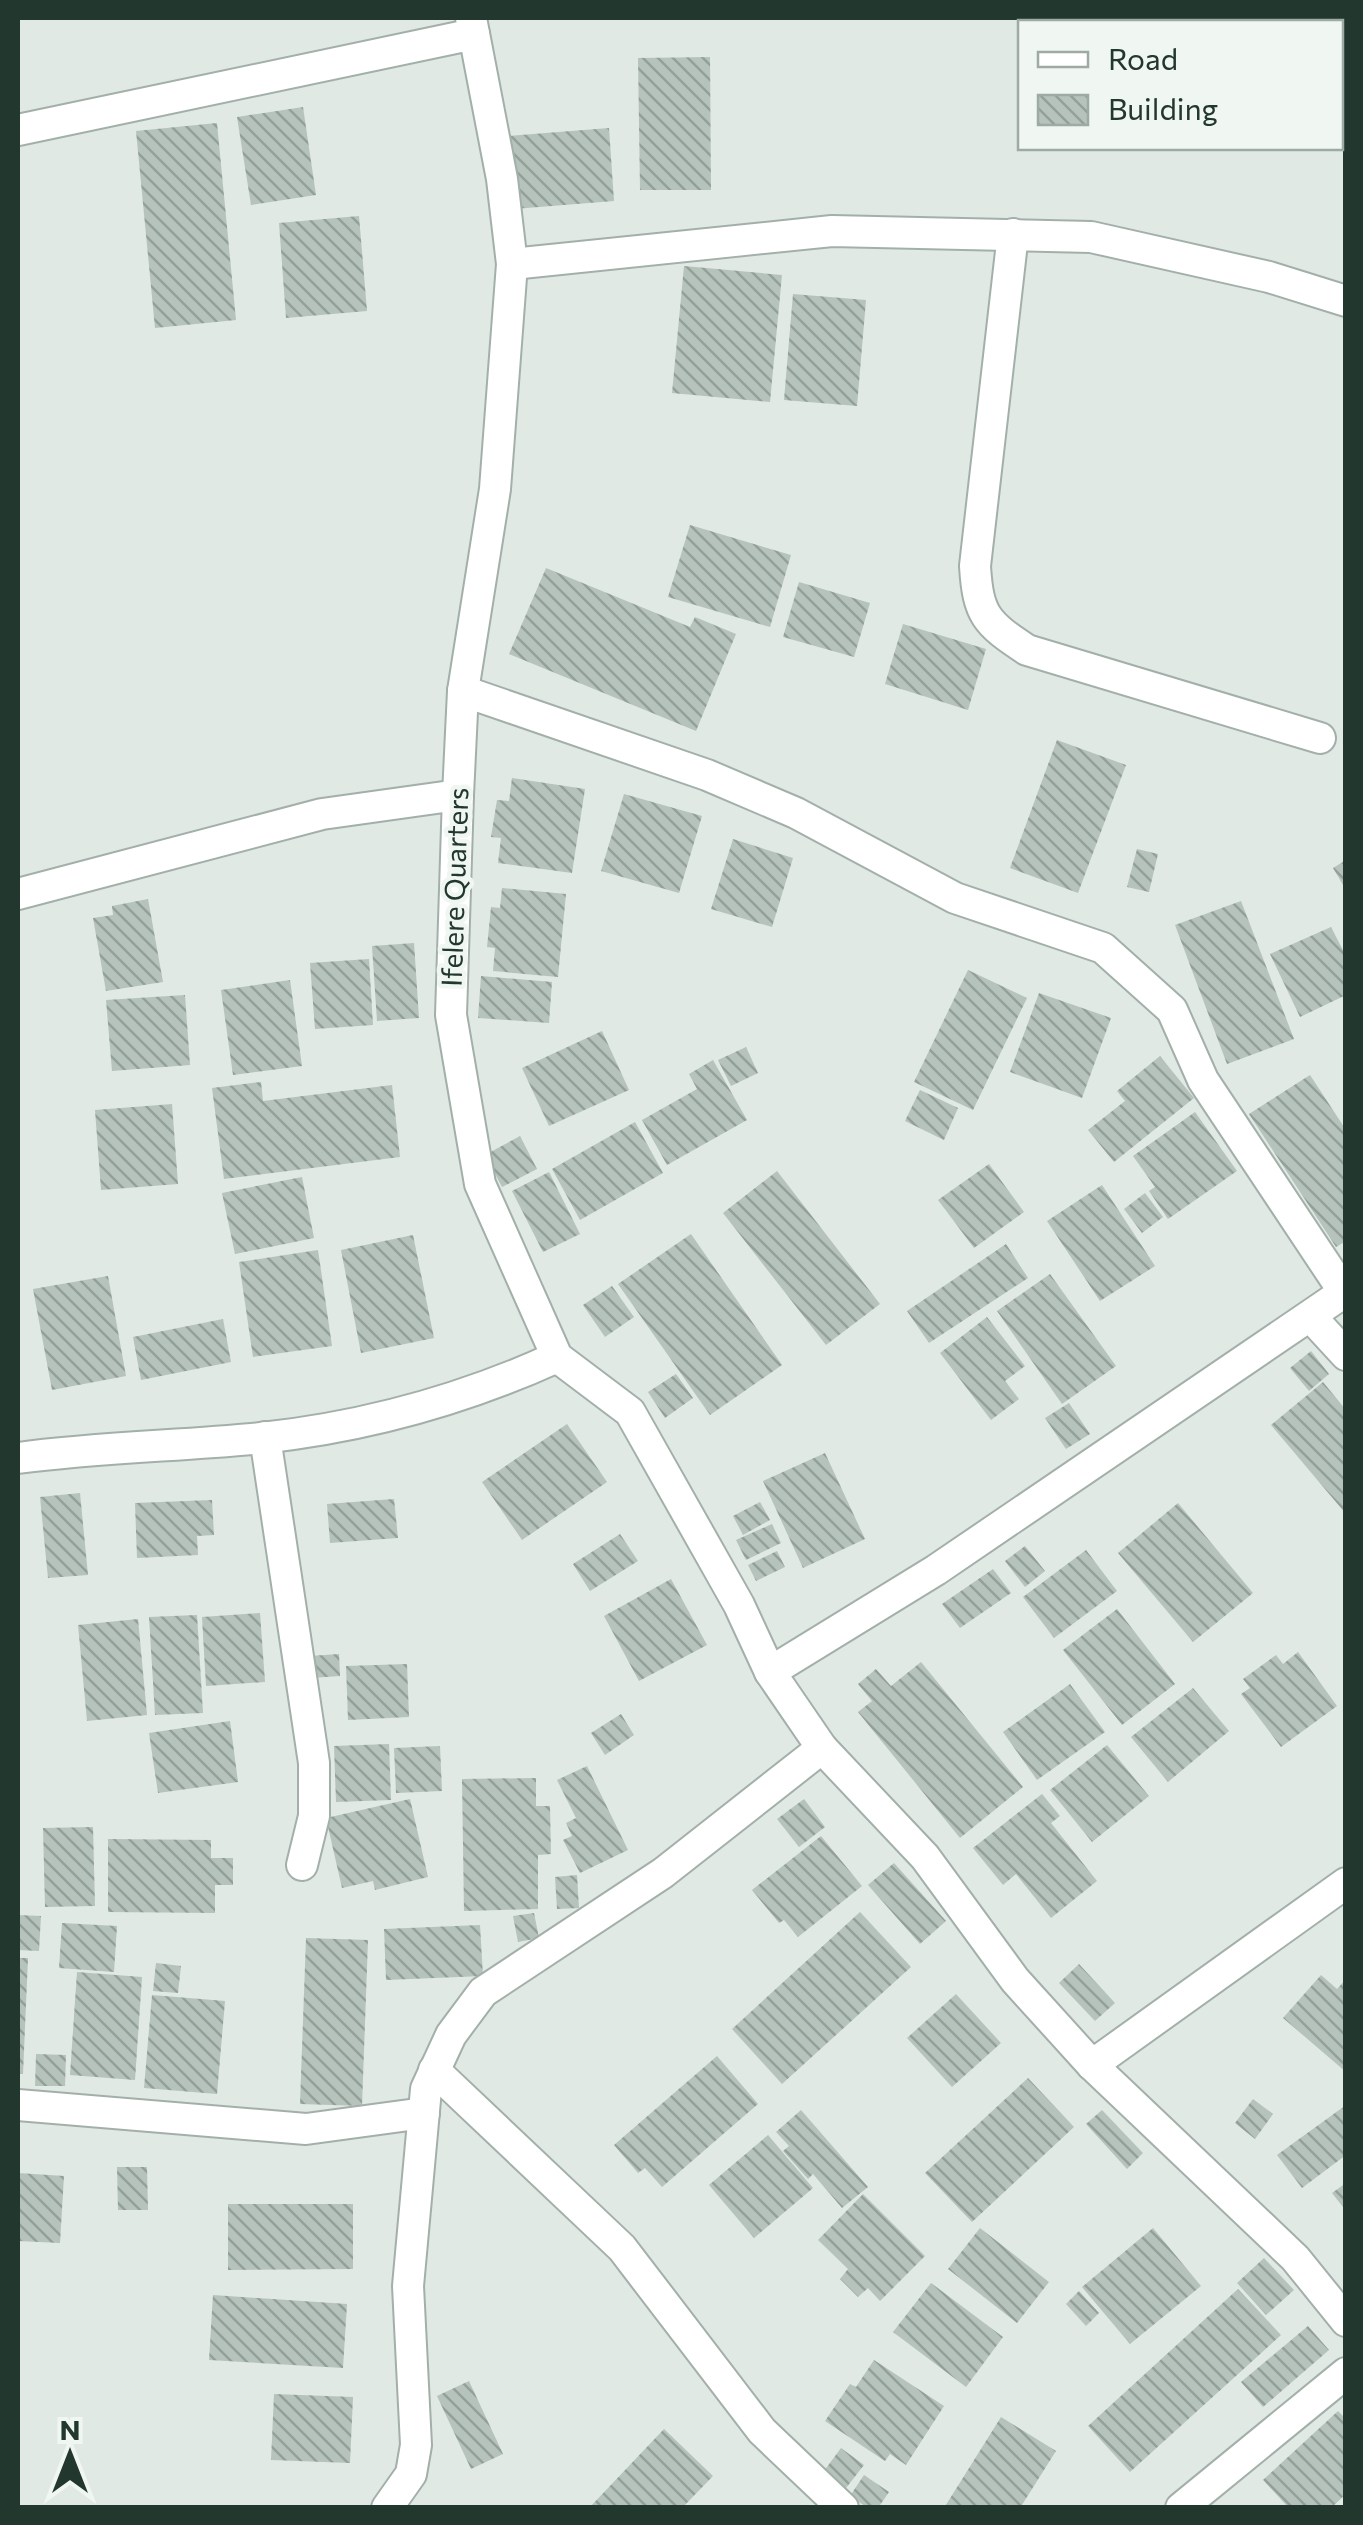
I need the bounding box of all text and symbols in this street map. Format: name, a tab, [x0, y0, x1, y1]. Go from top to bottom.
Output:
legend	[1018, 20, 1343, 150]
text: Road	[1108, 39, 1178, 76]
text: Building	[1108, 89, 1218, 126]
street label: Ifelere Quarters	[434, 787, 474, 987]
north arrow	[20, 2405, 120, 2505]
text: N	[60, 2412, 81, 2446]

